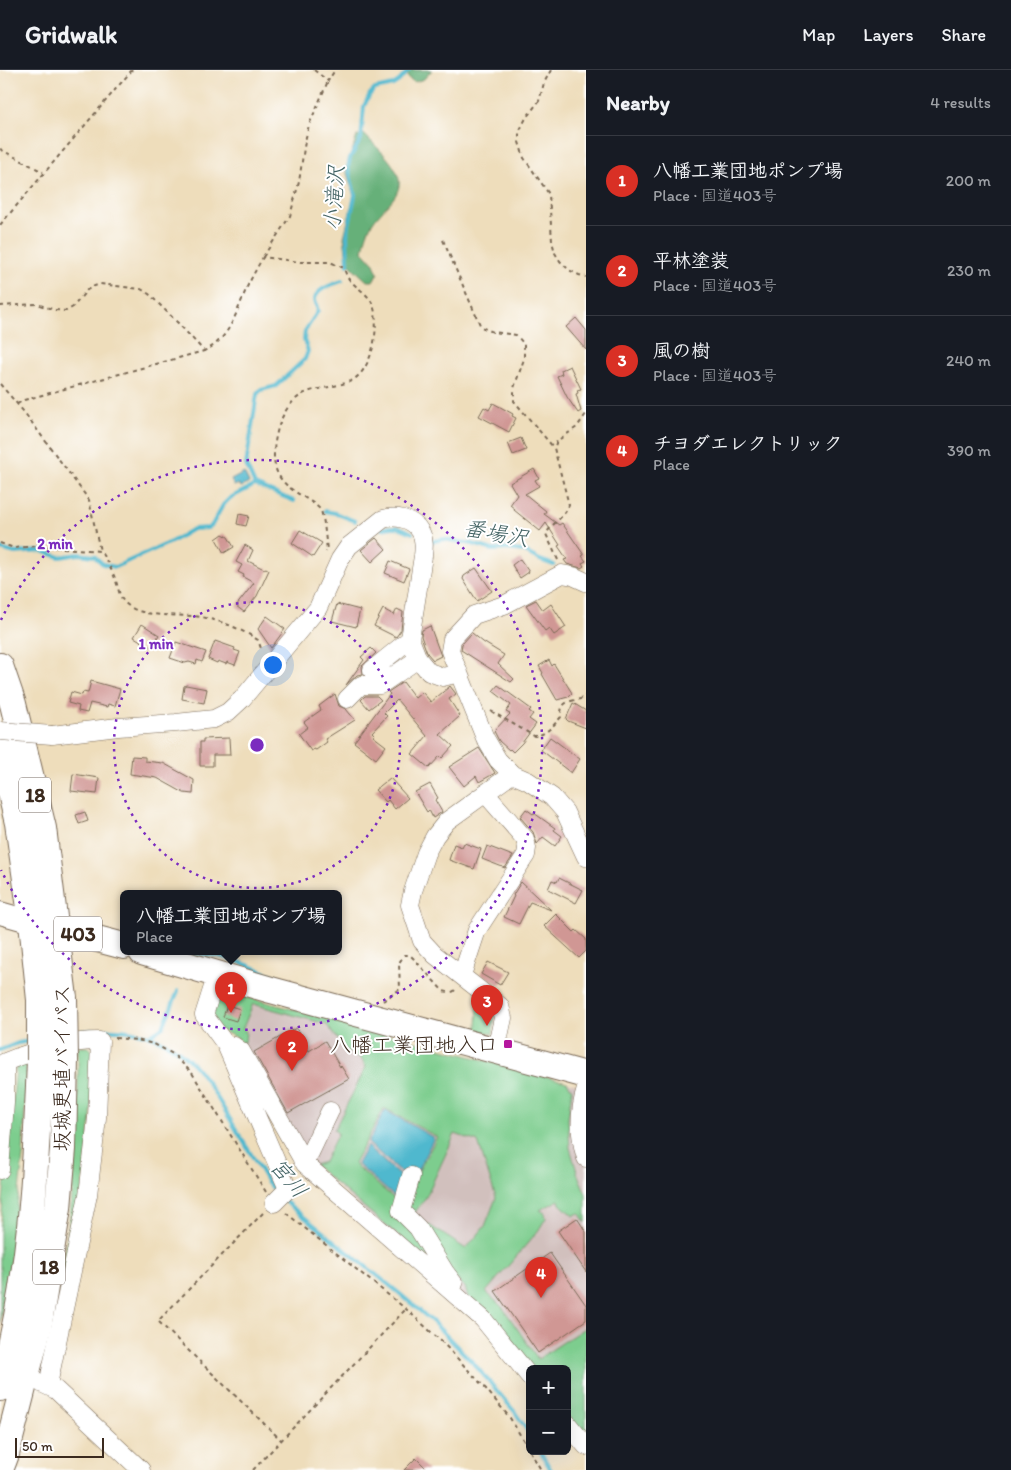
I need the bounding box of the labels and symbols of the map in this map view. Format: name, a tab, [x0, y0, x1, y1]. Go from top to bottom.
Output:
water label: 小滝沢	[318, 163, 350, 232]
water label: 番場沢	[461, 514, 532, 552]
text: 2 min	[37, 535, 74, 553]
text: 1 min	[139, 635, 174, 653]
your location	[260, 652, 286, 678]
centre of rings	[248, 736, 266, 754]
road number: 18	[19, 778, 51, 812]
road number: 403	[54, 916, 102, 952]
pin: 1	[215, 972, 247, 1013]
street label: 坂城更埴バイパス	[49, 984, 74, 1152]
pin: 3	[471, 985, 503, 1026]
pin: 2	[276, 1030, 308, 1071]
place label: 八幡工業団地入口	[330, 1032, 498, 1057]
marker: 八幡工業団地入口	[502, 1038, 514, 1050]
water label: 宮川	[265, 1152, 313, 1204]
road number: 18	[33, 1250, 65, 1284]
pin: 4	[525, 1257, 557, 1298]
scale bar	[15, 1435, 104, 1458]

